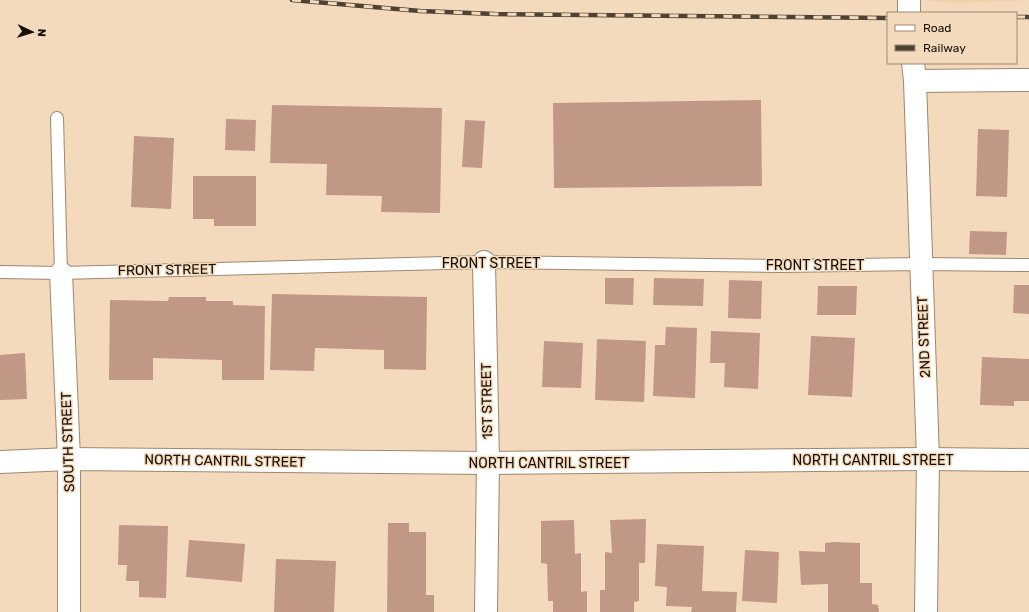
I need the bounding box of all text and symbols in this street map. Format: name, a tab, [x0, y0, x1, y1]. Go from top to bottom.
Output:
north arrow	[12, 12, 52, 52]
legend	[887, 12, 1017, 64]
text: Road	[923, 21, 951, 35]
text: N	[35, 28, 48, 37]
text: Railway	[923, 41, 966, 55]
street label: FRONT STREET	[442, 255, 540, 272]
street label: FRONT STREET	[766, 257, 864, 274]
street label: FRONT STREET	[118, 261, 216, 279]
street label: 2ND STREET	[914, 296, 934, 378]
street label: 1ST STREET	[478, 362, 496, 440]
street label: SOUTH STREET	[58, 391, 78, 493]
street label: NORTH CANTRIL STREET	[144, 451, 306, 471]
street label: NORTH CANTRIL STREET	[792, 452, 954, 469]
street label: NORTH CANTRIL STREET	[468, 455, 630, 472]

